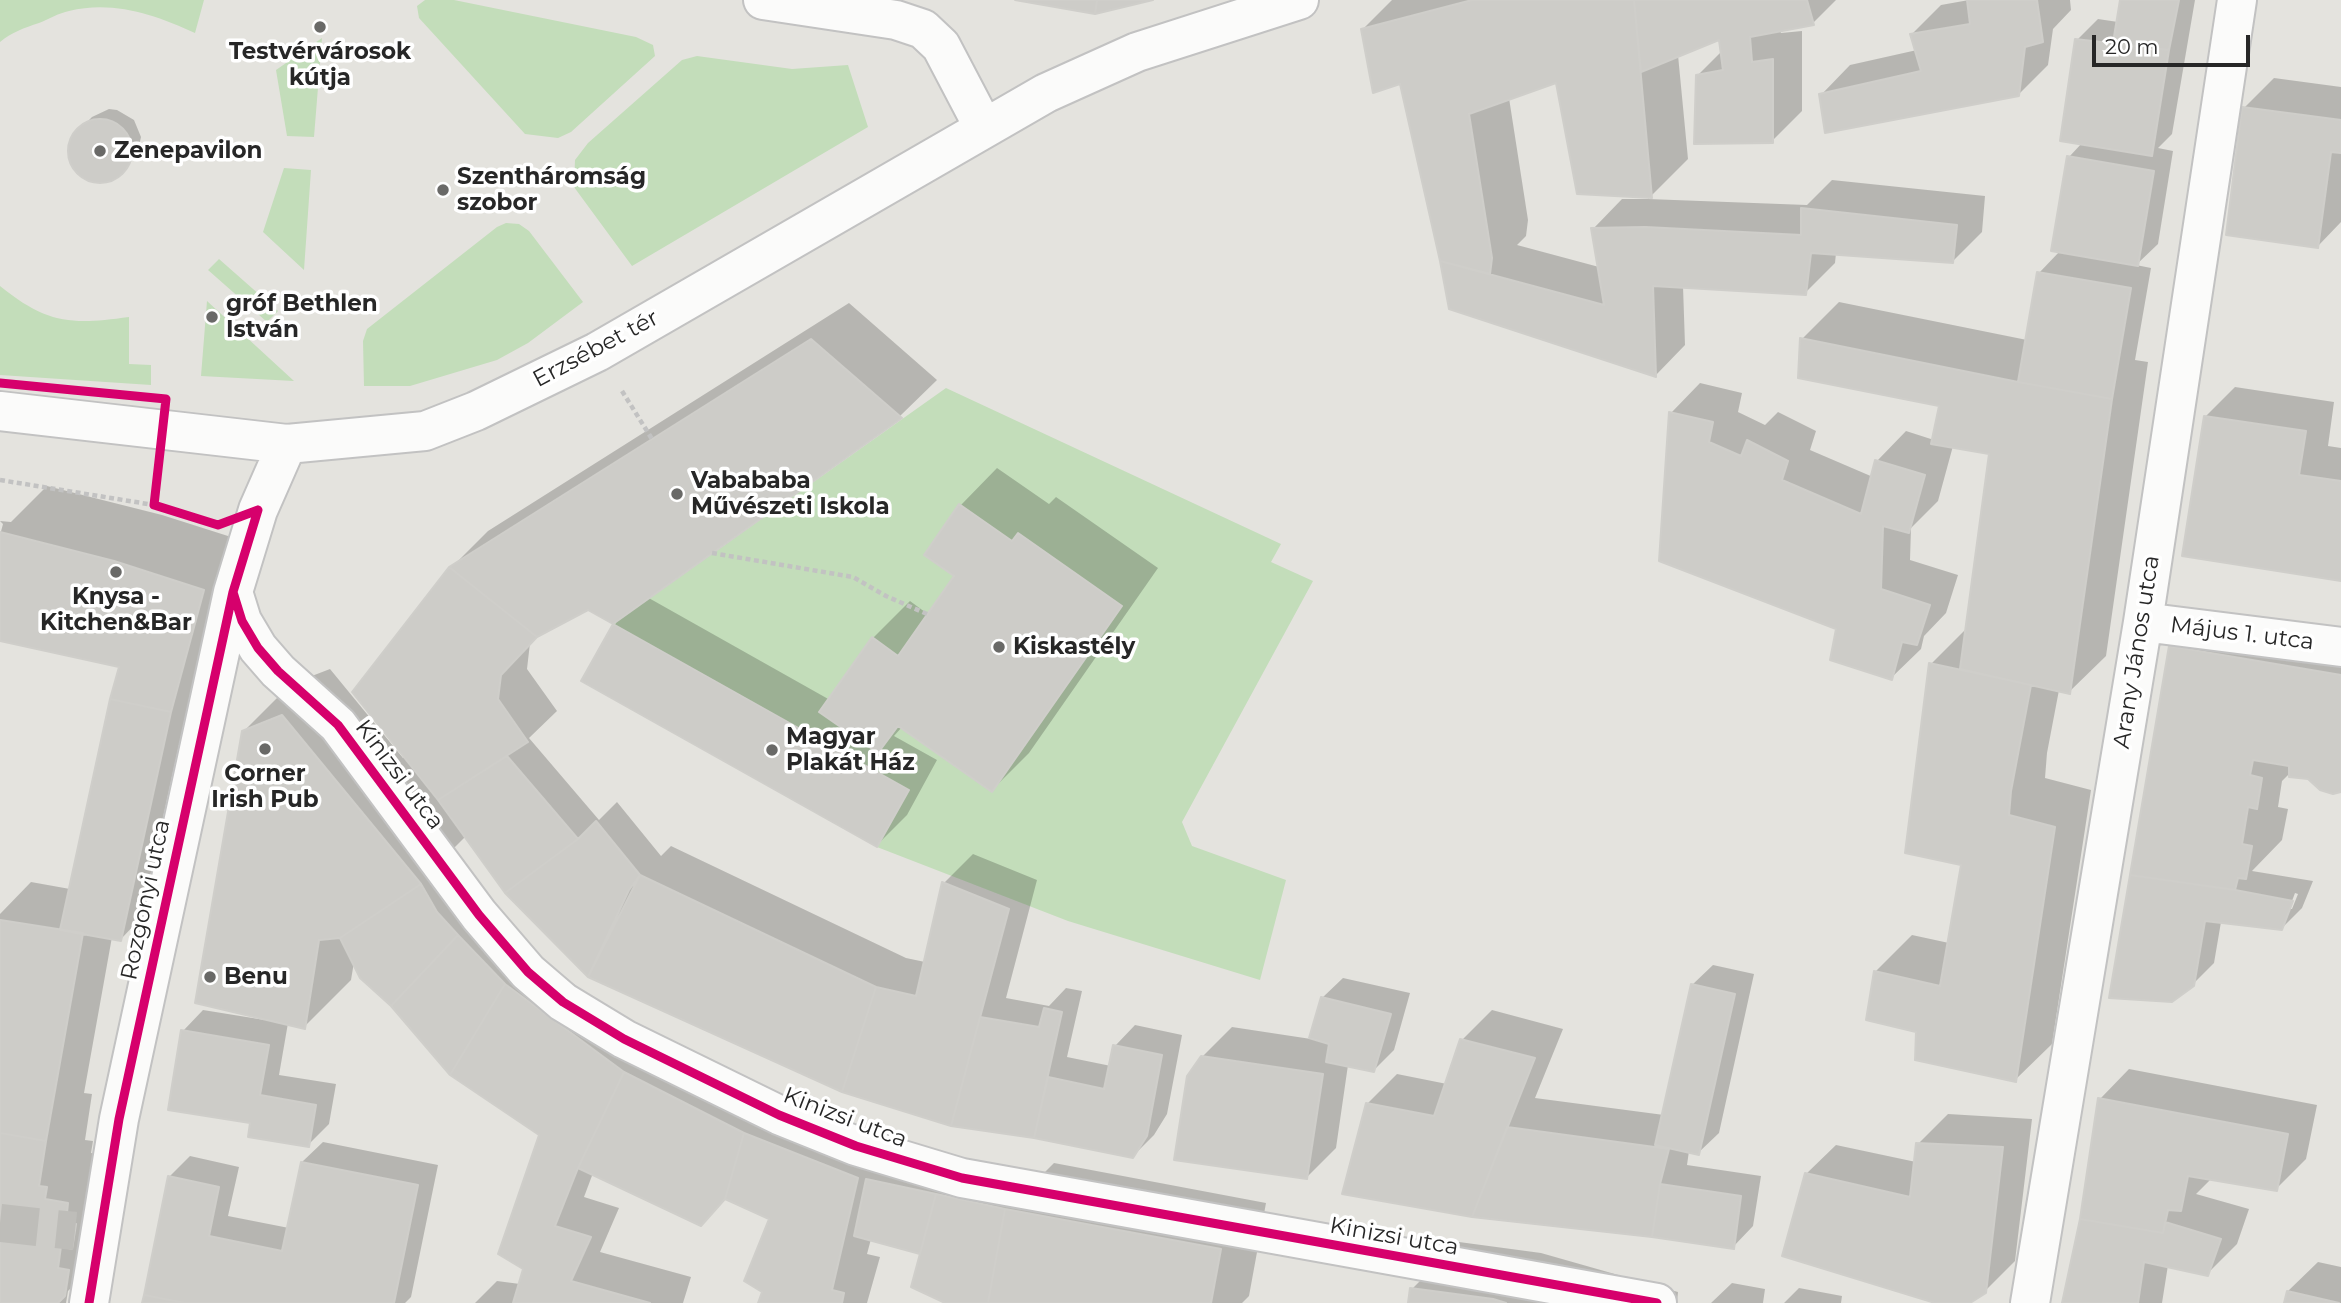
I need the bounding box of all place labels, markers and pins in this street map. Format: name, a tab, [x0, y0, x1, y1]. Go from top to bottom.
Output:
marker: Testvérvárosok kútja	[312, 19, 328, 35]
place label: Testvérvárosok kútja	[229, 38, 411, 92]
place label: Zenepavilon	[114, 137, 262, 165]
marker: Zenepavilon	[92, 143, 108, 159]
place label: Szentháromság szobor	[457, 163, 646, 217]
marker: Szentháromság szobor	[435, 182, 451, 198]
place label: gróf Bethlen István	[226, 290, 378, 344]
marker: gróf Bethlen István	[204, 309, 220, 325]
place label: Vabababa Művészeti Iskola	[691, 467, 890, 521]
marker: Vabababa Művészeti Iskola	[669, 486, 685, 502]
marker: Knysa - Kitchen&Bar	[108, 564, 124, 580]
place label: Knysa - Kitchen&Bar	[40, 583, 192, 637]
place label: Kiskastély	[1013, 633, 1135, 661]
marker: Kiskastély	[991, 639, 1007, 655]
place label: Magyar Plakát Ház	[786, 723, 915, 777]
marker: Corner Irish Pub	[257, 741, 273, 757]
marker: Magyar Plakát Ház	[764, 742, 780, 758]
place label: Corner Irish Pub	[211, 760, 319, 814]
place label: Benu	[224, 963, 288, 991]
marker: Benu	[202, 969, 218, 985]

